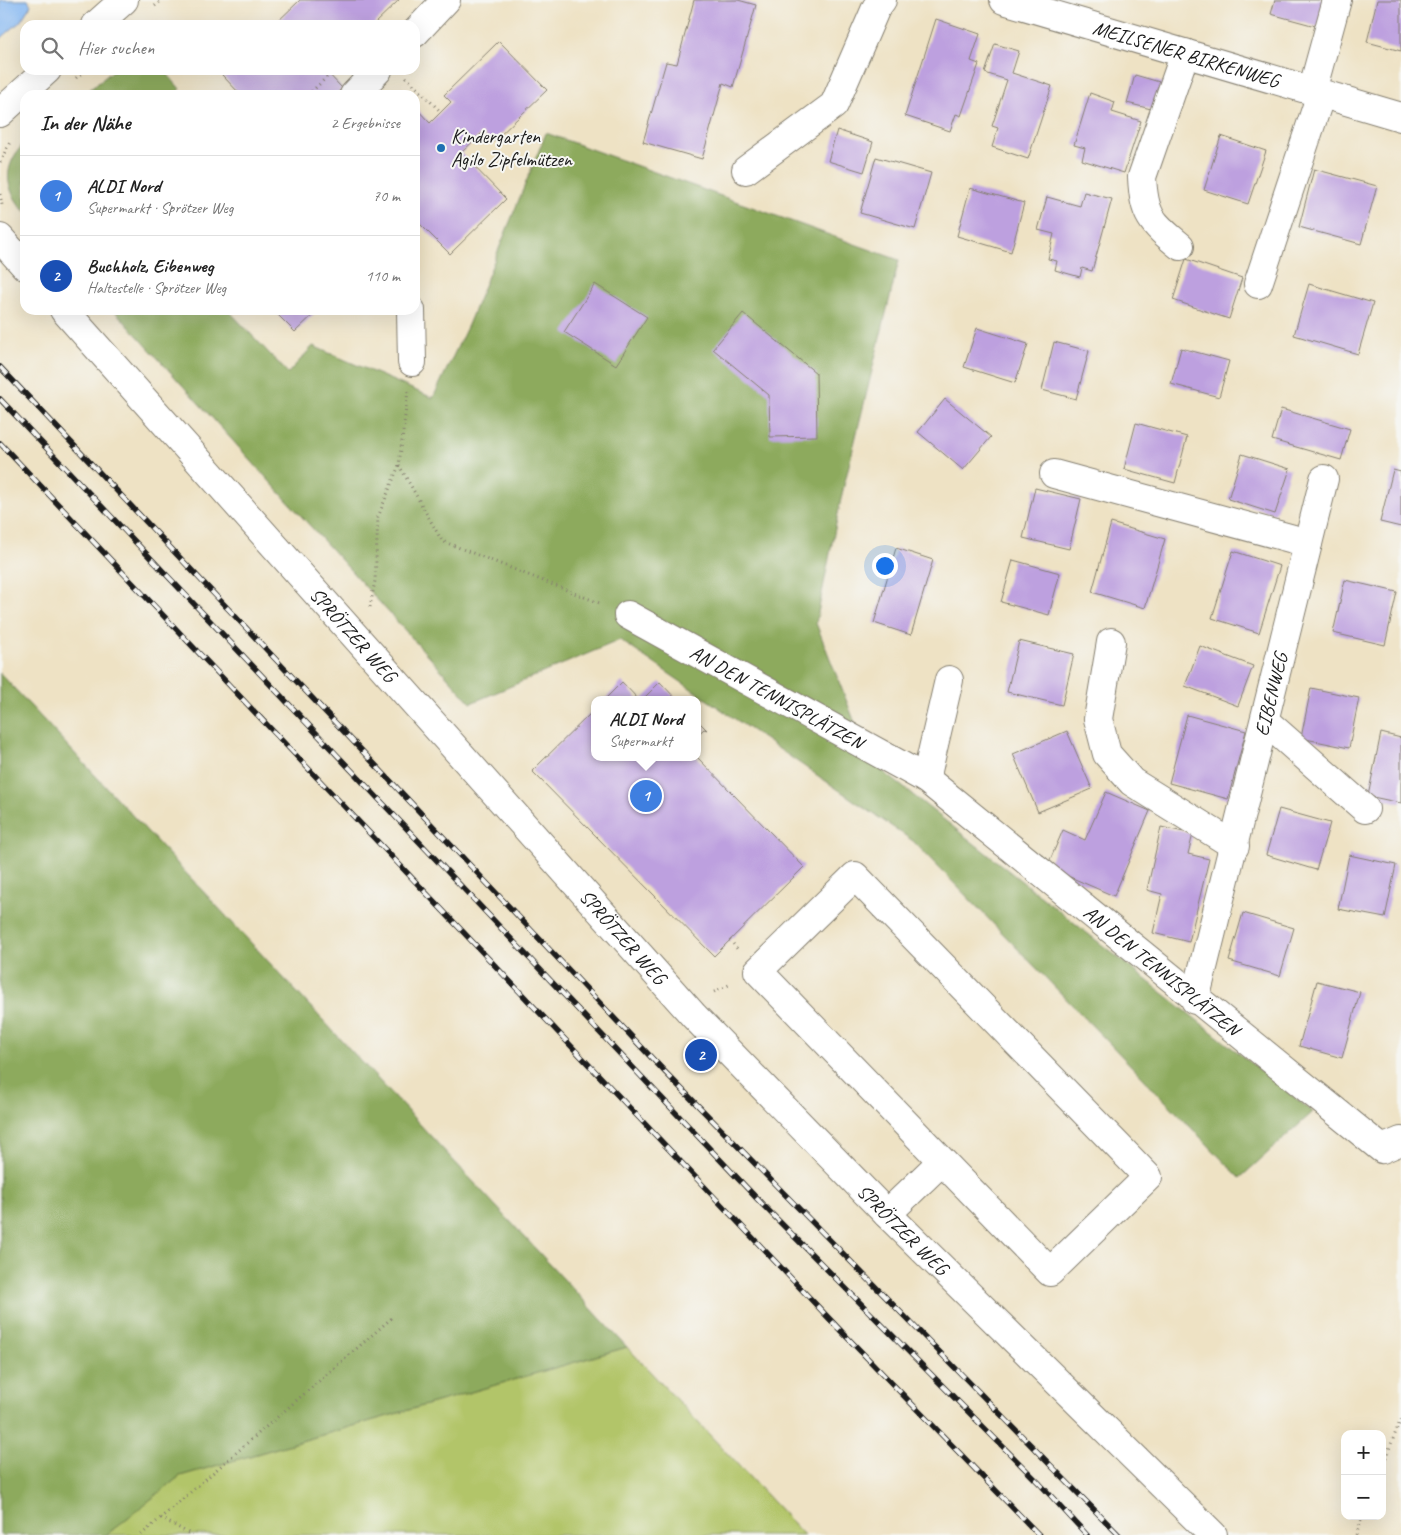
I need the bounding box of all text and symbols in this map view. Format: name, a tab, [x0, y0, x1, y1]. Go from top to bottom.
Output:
street label: MEILSENER BIRKENWEG	[1090, 14, 1284, 94]
search box	[20, 20, 420, 75]
icon: search	[38, 34, 66, 62]
text: Hier suchen	[78, 36, 154, 60]
text: In der Nähe	[40, 110, 130, 136]
text: 2 Ergebnisse	[331, 113, 400, 133]
place label: Kindergarten Agilo Zipfelmützen	[451, 124, 573, 172]
marker: Kindergarten Agilo Zipfelmützen	[435, 142, 447, 154]
text: ALDI Nord	[87, 174, 160, 198]
text: 1	[52, 186, 60, 206]
text: 70 m	[373, 186, 400, 206]
text: Supermarkt · Sprötzer Weg	[87, 198, 233, 218]
text: Buchholz, Eibenweg	[87, 254, 214, 278]
text: 2	[52, 266, 60, 286]
text: 110 m	[366, 266, 400, 286]
text: Haltestelle · Sprötzer Weg	[87, 278, 226, 298]
your location	[872, 553, 898, 579]
street label: SPRÖTZER WEG	[305, 582, 404, 689]
street label: AN DEN TENNISPLÄTZEN	[686, 639, 870, 756]
street label: EIBENWEG	[1248, 648, 1294, 738]
popup	[591, 696, 701, 761]
text: ALDI Nord	[609, 707, 683, 731]
text: Supermarkt	[609, 731, 672, 751]
pin: 1	[630, 777, 662, 815]
street label: SPRÖTZER WEG	[574, 884, 674, 991]
street label: AN DEN TENNISPLÄTZEN	[1079, 900, 1247, 1043]
pin: 2	[685, 1036, 717, 1074]
street label: SPRÖTZER WEG	[852, 1179, 955, 1282]
map controls	[1341, 1430, 1386, 1520]
button: +	[1341, 1430, 1386, 1475]
button: −	[1341, 1475, 1386, 1520]

